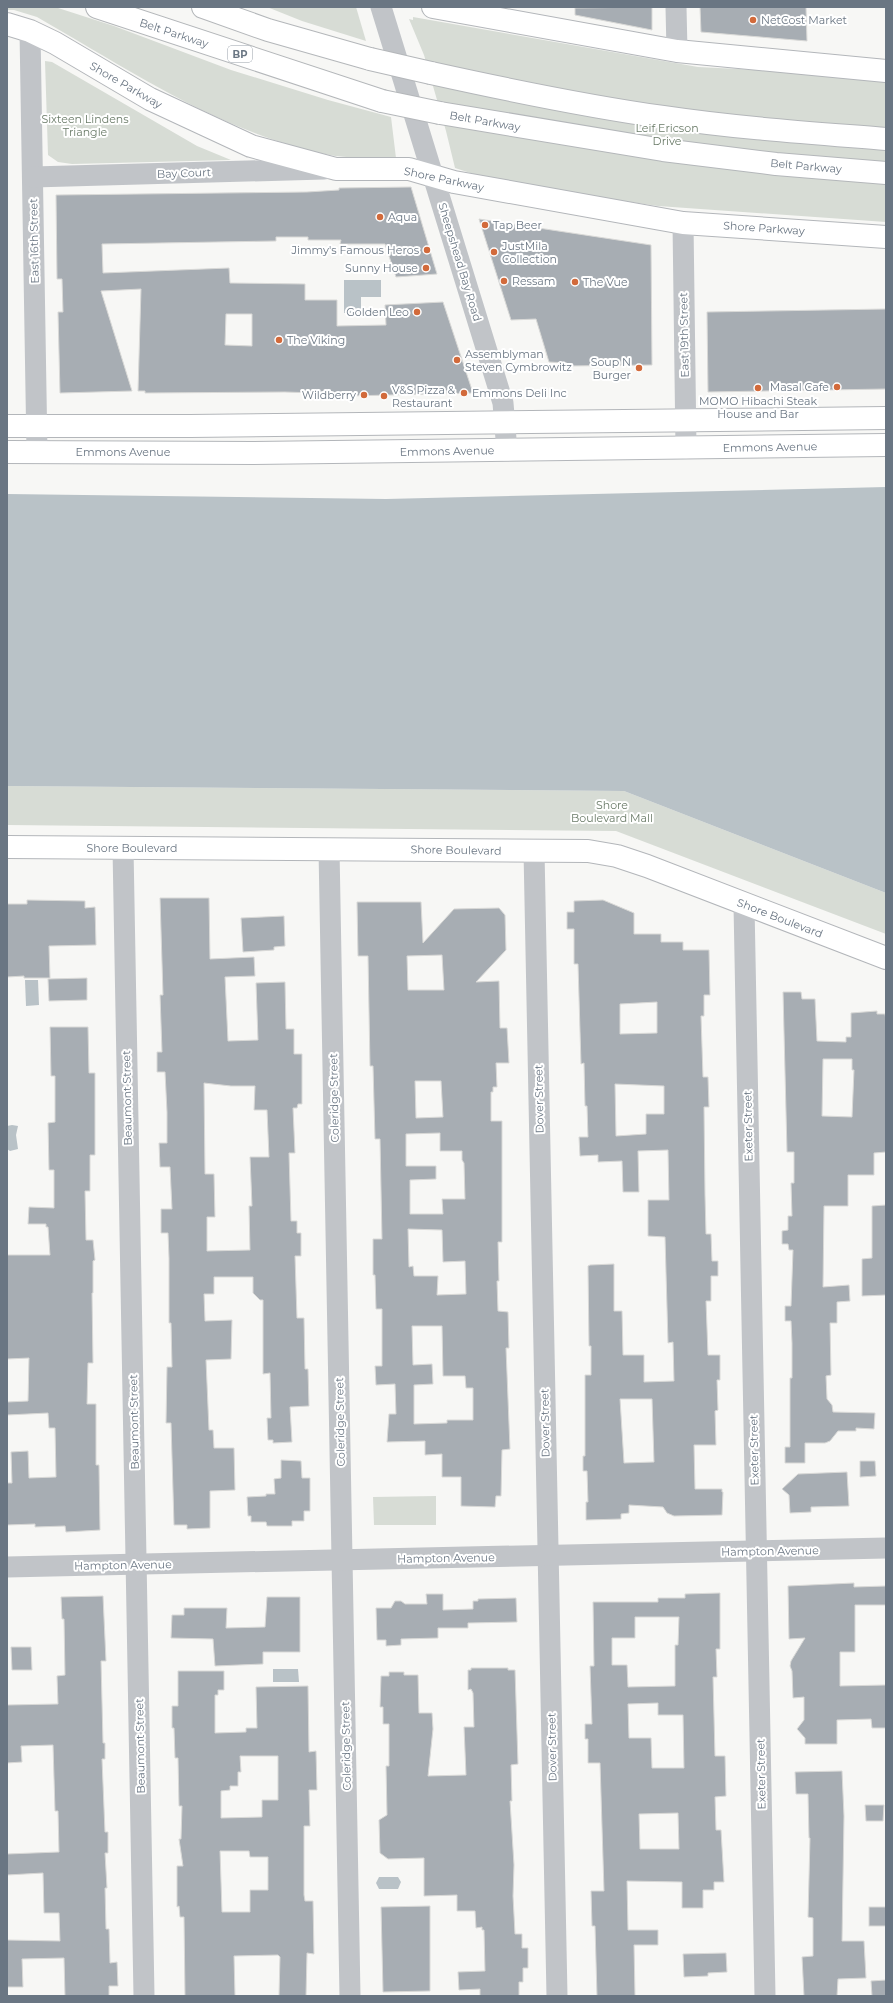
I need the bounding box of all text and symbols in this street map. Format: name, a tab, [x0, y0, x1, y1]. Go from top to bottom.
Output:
place label: NetCost Market	[761, 13, 848, 27]
street label: Belt Parkway	[138, 15, 210, 51]
marker: NetCost Market	[748, 15, 758, 25]
road number: BP	[228, 46, 252, 62]
street label: Shore Parkway	[87, 59, 165, 111]
street label: Belt Parkway	[448, 108, 522, 134]
park label: Sixteen Lindens Triangle	[41, 112, 129, 139]
park label: Leif Ericson Drive	[635, 121, 699, 148]
street label: Belt Parkway	[770, 156, 842, 176]
street label: Shore Parkway	[403, 164, 485, 194]
street label: Bay Court	[157, 165, 212, 181]
street label: East 16th Street	[26, 198, 42, 284]
street label: Sheepshead Bay Road	[435, 201, 485, 323]
place label: Aqua	[388, 210, 417, 224]
marker: Aqua	[375, 212, 385, 222]
place label: Tap Beer	[493, 218, 542, 232]
street label: Shore Parkway	[723, 218, 805, 238]
marker: Tap Beer	[480, 220, 490, 230]
place label: JustMila Collection	[501, 239, 557, 266]
place label: Jimmy's Famous Heros	[290, 243, 420, 257]
marker: Jimmy's Famous Heros	[422, 245, 432, 255]
marker: JustMila Collection	[489, 247, 499, 257]
place label: Sunny House	[345, 261, 418, 275]
marker: Sunny House	[421, 263, 431, 273]
place label: Ressam	[512, 274, 556, 288]
place label: The Vue	[583, 275, 628, 289]
marker: Ressam	[499, 276, 509, 286]
marker: The Vue	[570, 277, 580, 287]
street label: East 19th Street	[676, 292, 692, 378]
place label: Golden Leo	[346, 305, 409, 319]
marker: Golden Leo	[412, 307, 422, 317]
place label: The Viking	[287, 333, 345, 347]
marker: The Viking	[274, 335, 284, 345]
place label: Assemblyman Steven Cymbrowitz	[465, 347, 572, 374]
marker: Assemblyman Steven Cymbrowitz	[452, 355, 462, 365]
place label: Soup N Burger	[591, 355, 631, 382]
marker: Soup N Burger	[634, 363, 644, 373]
place label: Masal Cafe	[770, 380, 829, 394]
marker: Masal Cafe	[832, 382, 842, 392]
place label: V&S Pizza & Restaurant	[392, 383, 456, 410]
marker: MOMO Hibachi Steak House and Bar	[753, 383, 763, 393]
place label: Emmons Deli Inc	[472, 386, 567, 400]
place label: Wildberry	[302, 388, 356, 402]
marker: Emmons Deli Inc	[459, 388, 469, 398]
marker: Wildberry	[359, 390, 369, 400]
marker: V&S Pizza & Restaurant	[379, 391, 389, 401]
place label: MOMO Hibachi Steak House and Bar	[699, 394, 817, 421]
street label: Emmons Avenue	[722, 439, 818, 455]
street label: Emmons Avenue	[399, 443, 495, 459]
street label: Emmons Avenue	[76, 445, 171, 459]
park label: Shore Boulevard Mall	[571, 798, 653, 825]
street label: Shore Boulevard	[87, 841, 177, 855]
street label: Shore Boulevard	[410, 842, 502, 858]
street label: Shore Boulevard	[735, 895, 825, 941]
street label: Beaumont Street	[119, 1050, 135, 1146]
street label: Coleridge Street	[326, 1053, 342, 1143]
street label: Dover Street	[531, 1064, 547, 1134]
street label: Exeter Street	[740, 1090, 756, 1162]
street label: Beaumont Street	[126, 1374, 142, 1470]
street label: Coleridge Street	[332, 1377, 348, 1467]
street label: Dover Street	[537, 1388, 553, 1458]
street label: Exeter Street	[746, 1414, 762, 1486]
street label: Hampton Avenue	[721, 1543, 819, 1559]
street label: Hampton Avenue	[397, 1550, 495, 1566]
street label: Hampton Avenue	[74, 1557, 172, 1573]
street label: Beaumont Street	[132, 1698, 148, 1794]
street label: Coleridge Street	[338, 1701, 354, 1791]
street label: Dover Street	[544, 1712, 560, 1782]
street label: Exeter Street	[753, 1738, 769, 1810]

